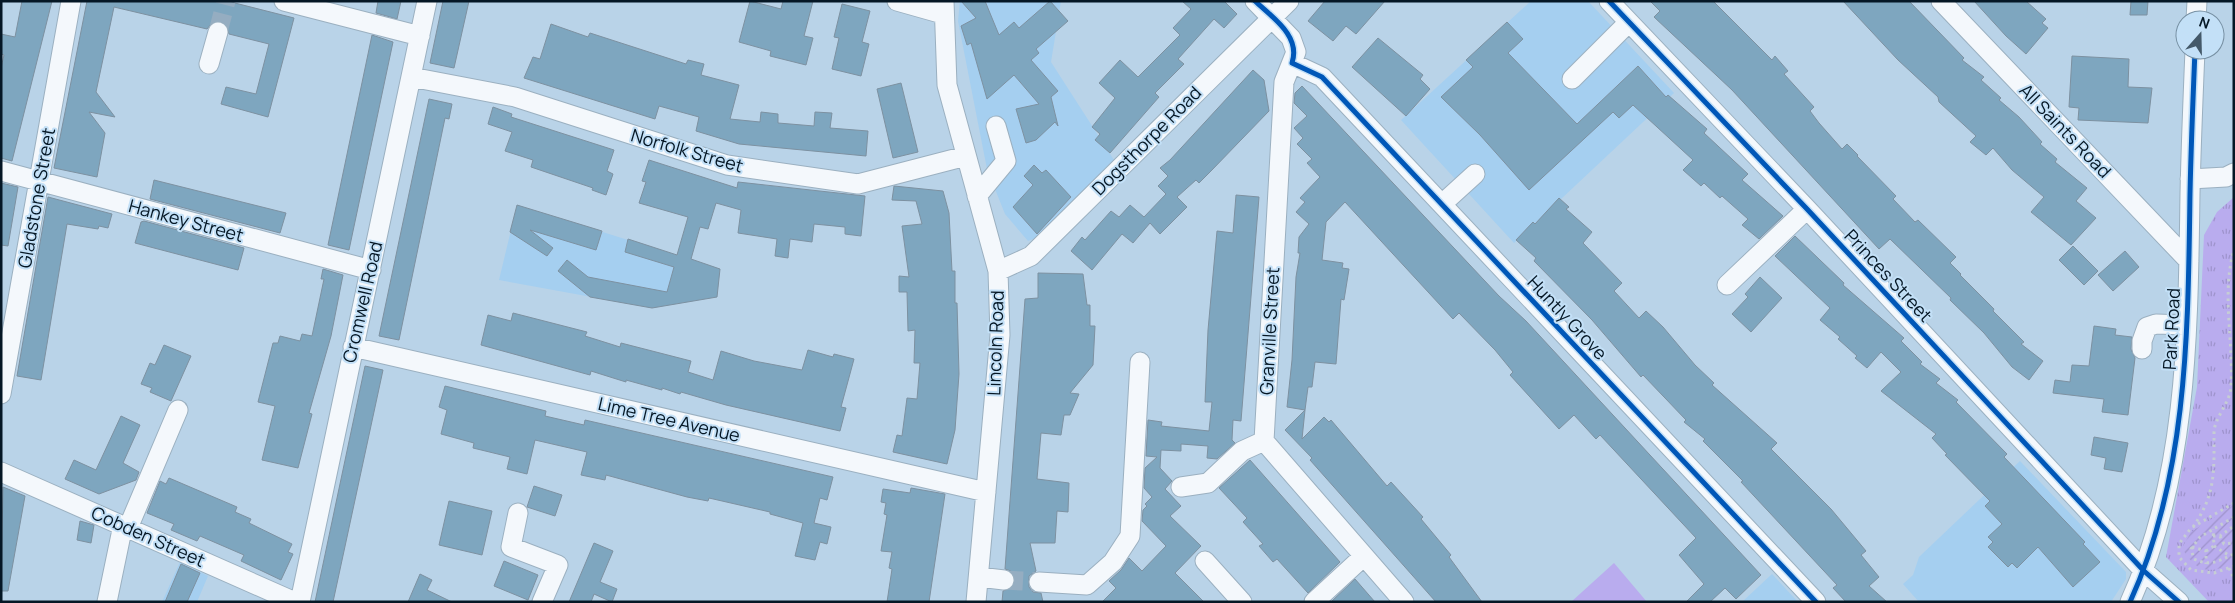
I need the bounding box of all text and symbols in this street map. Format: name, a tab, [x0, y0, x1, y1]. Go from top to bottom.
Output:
north arrow	[2175, 10, 2225, 60]
text: N	[2197, 12, 2213, 33]
street label: All Saints Road	[2015, 78, 2117, 183]
street label: Dogsthorpe Road	[1086, 80, 1206, 200]
street label: Norfolk Street	[628, 123, 746, 178]
street label: Gladstone Street	[12, 126, 60, 270]
street label: Hankey Street	[126, 193, 246, 247]
street label: Princes Street	[1840, 224, 1938, 327]
street label: Cromwell Road	[336, 239, 388, 365]
street label: Granville Street	[1254, 266, 1284, 396]
street label: Huntly Grove	[1523, 270, 1613, 365]
street label: Park Road	[2157, 287, 2185, 371]
street label: Lincoln Road	[981, 290, 1009, 396]
street label: Lime Tree Avenue	[596, 391, 743, 447]
street label: Cobden Street	[88, 500, 209, 572]

